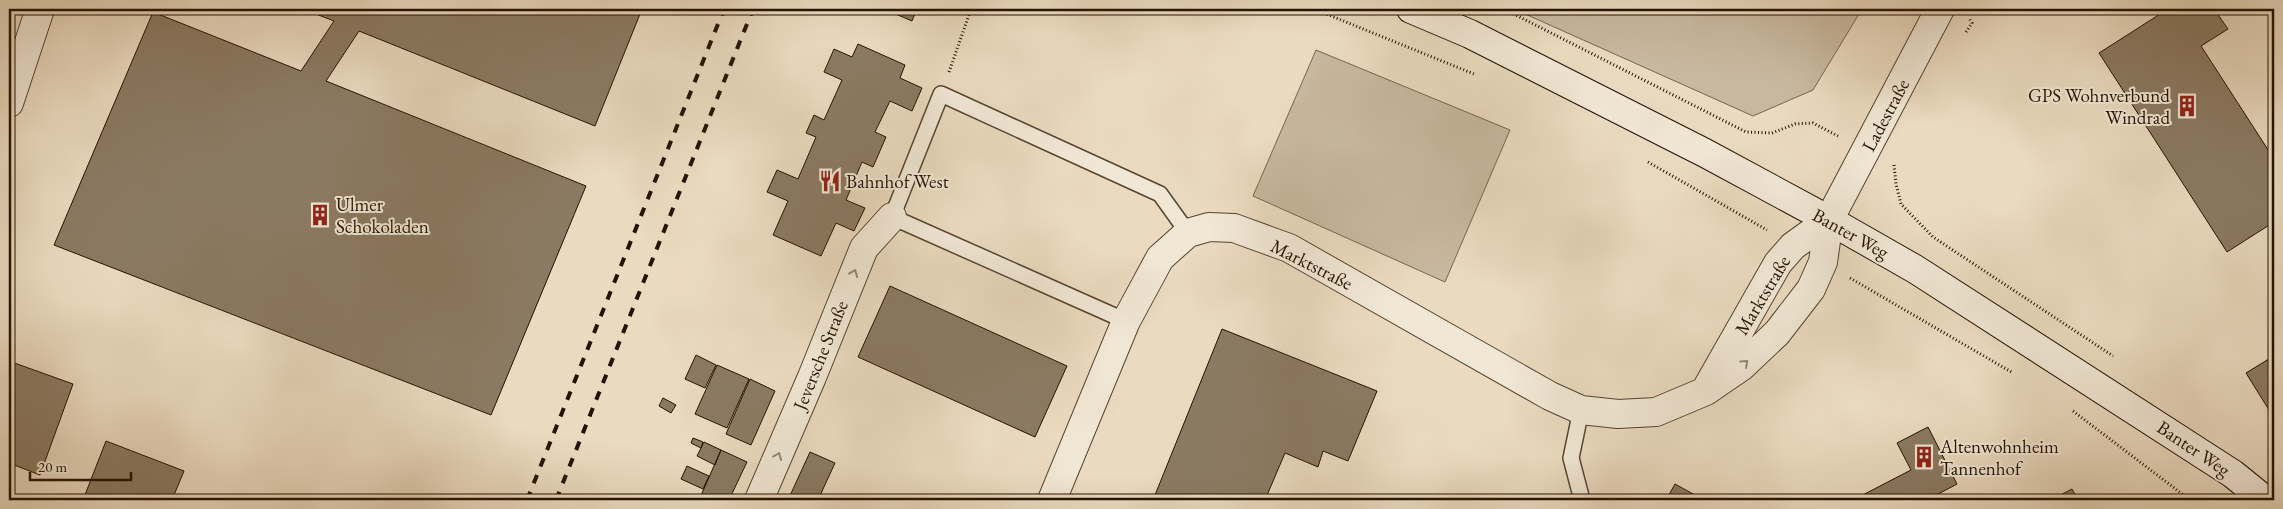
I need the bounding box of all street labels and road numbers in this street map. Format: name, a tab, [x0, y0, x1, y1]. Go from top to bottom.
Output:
street label: Ladestraße	[1856, 75, 1915, 156]
street label: Banter Weg	[1808, 202, 1894, 265]
street label: Marktstraße	[1267, 233, 1357, 296]
street label: Marktstraße	[1729, 251, 1796, 340]
street label: Jeversche Straße	[786, 297, 854, 416]
street label: Banter Weg	[2152, 415, 2236, 483]

